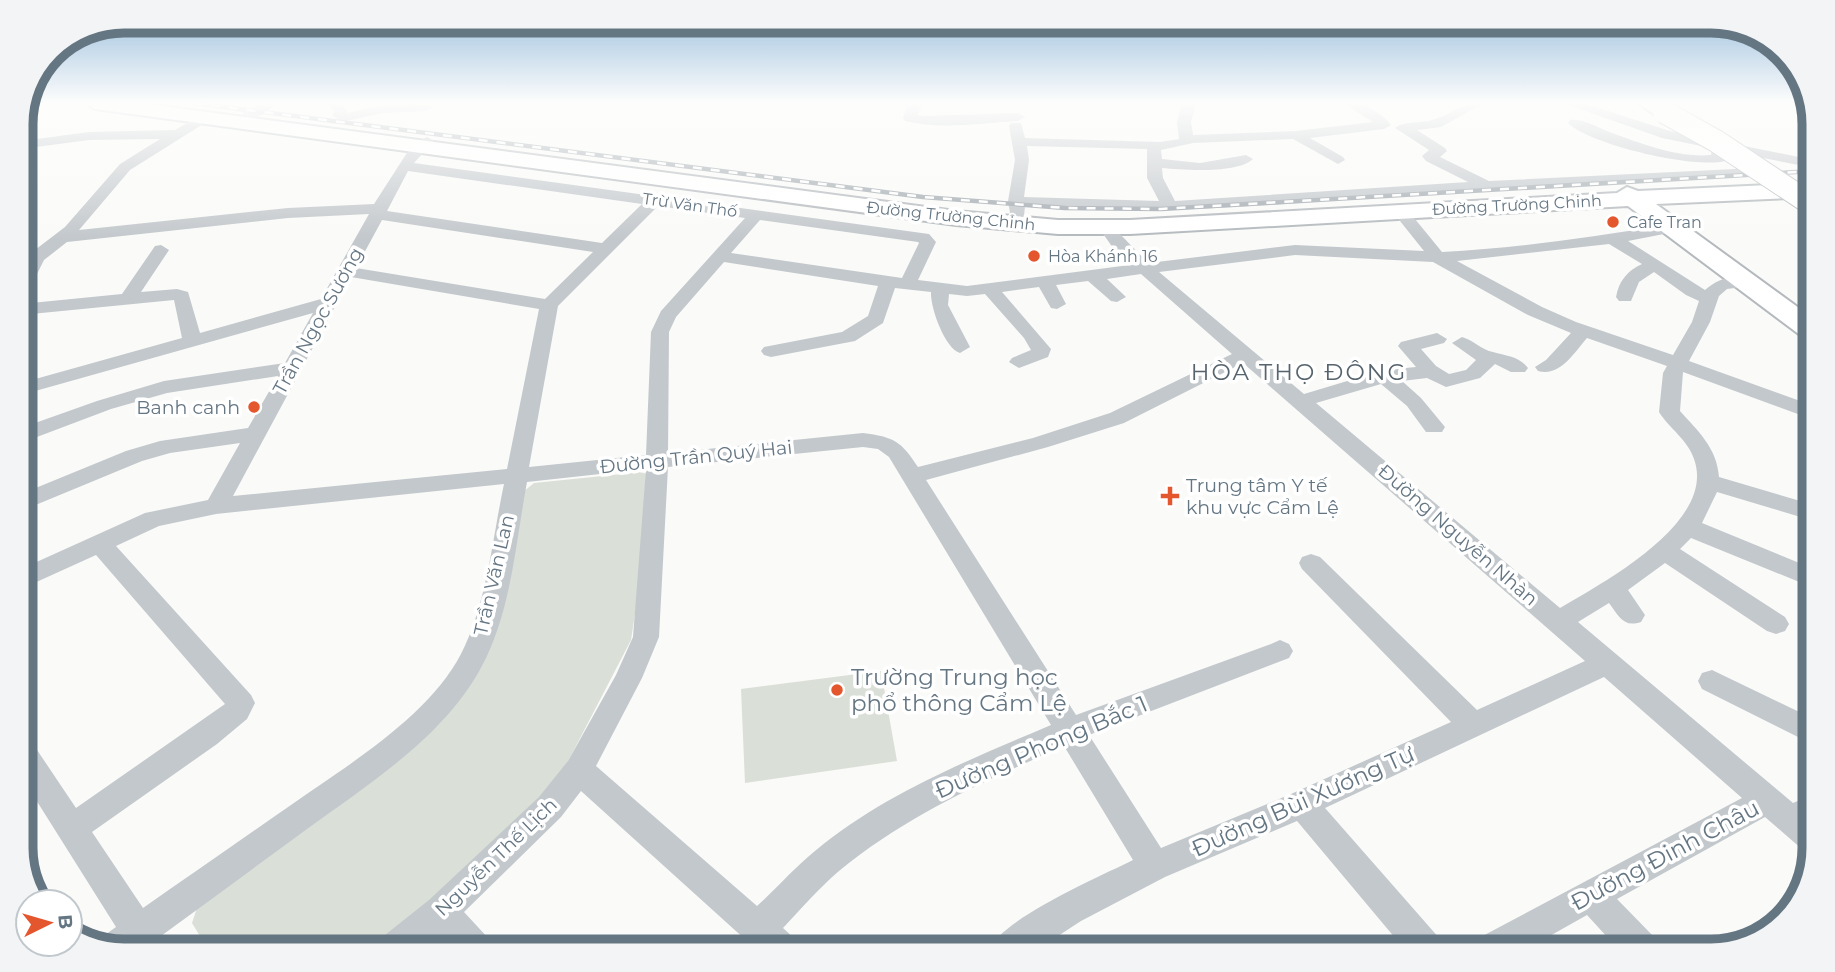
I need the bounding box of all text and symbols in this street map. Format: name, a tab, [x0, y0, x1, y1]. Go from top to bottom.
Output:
street label: Trừ Văn Thố	[642, 189, 738, 221]
street label: Đường Trường Chinh	[1432, 191, 1602, 219]
street label: Đường Trường Chinh	[866, 198, 1036, 234]
place label: Cafe Tran	[1627, 213, 1702, 232]
marker: Cafe Tran	[1605, 214, 1621, 230]
street label: Trần Ngọc Sương	[268, 243, 368, 399]
place label: Hòa Khánh 16	[1048, 247, 1158, 266]
marker: Hòa Khánh 16	[1026, 248, 1042, 264]
district label: HÒA THỌ ĐÔNG	[1191, 358, 1407, 386]
place label: Banh canh	[136, 396, 240, 419]
marker: Banh canh	[246, 399, 262, 415]
street label: Đường Trần Quý Hai	[599, 435, 793, 479]
street label: Đường Nguyễn Nhàn	[1374, 459, 1542, 611]
place label: Trung tâm Y tế khu vực Cẩm Lệ	[1186, 474, 1339, 519]
marker: Trung tâm Y tế khu vực Cẩm Lệ	[1160, 486, 1180, 506]
street label: Trần Văn Lan	[469, 512, 519, 638]
place label: Trường Trung học phổ thông Cẩm Lệ	[851, 663, 1067, 717]
marker: Trường Trung học phổ thông Cẩm Lệ	[829, 682, 845, 698]
street label: Đường Phong Bắc 1	[931, 690, 1151, 804]
street label: Đường Bùi Xương Tự	[1187, 739, 1419, 863]
street label: Nguyễn Thế Lịch	[430, 793, 562, 921]
street label: Đường Đinh Châu	[1566, 794, 1764, 916]
north arrow	[14, 888, 84, 958]
text: B	[53, 913, 78, 930]

